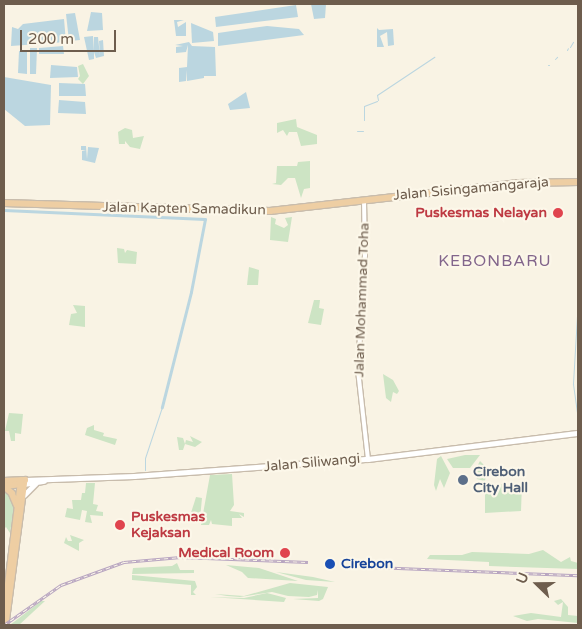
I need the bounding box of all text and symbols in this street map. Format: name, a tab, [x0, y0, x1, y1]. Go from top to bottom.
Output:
scale bar	[22, 20, 119, 52]
text: 200 m	[28, 30, 74, 48]
street label: Jalan Sisingamangaraja	[393, 174, 549, 204]
street label: Jalan Kapten Samadikun	[102, 199, 266, 219]
place label: Puskesmas Nelayan	[415, 205, 547, 221]
marker: Puskesmas Nelayan	[551, 206, 565, 220]
street label: Jalan Mohammad Toha	[351, 222, 373, 378]
district label: KEBONBARU	[437, 251, 553, 271]
street label: Jalan Siliwangi	[263, 450, 361, 476]
place label: Cirebon City Hall	[473, 464, 528, 497]
marker: Cirebon City Hall	[457, 474, 469, 486]
place label: Puskesmas Kejaksan	[131, 509, 205, 542]
marker: Puskesmas Kejaksan	[113, 518, 127, 532]
place label: Medical Room	[178, 545, 274, 561]
marker: Medical Room	[278, 546, 292, 560]
place label: Cirebon	[341, 556, 393, 572]
marker: Cirebon	[323, 557, 337, 571]
north arrow	[512, 559, 562, 609]
text: U	[513, 570, 532, 586]

